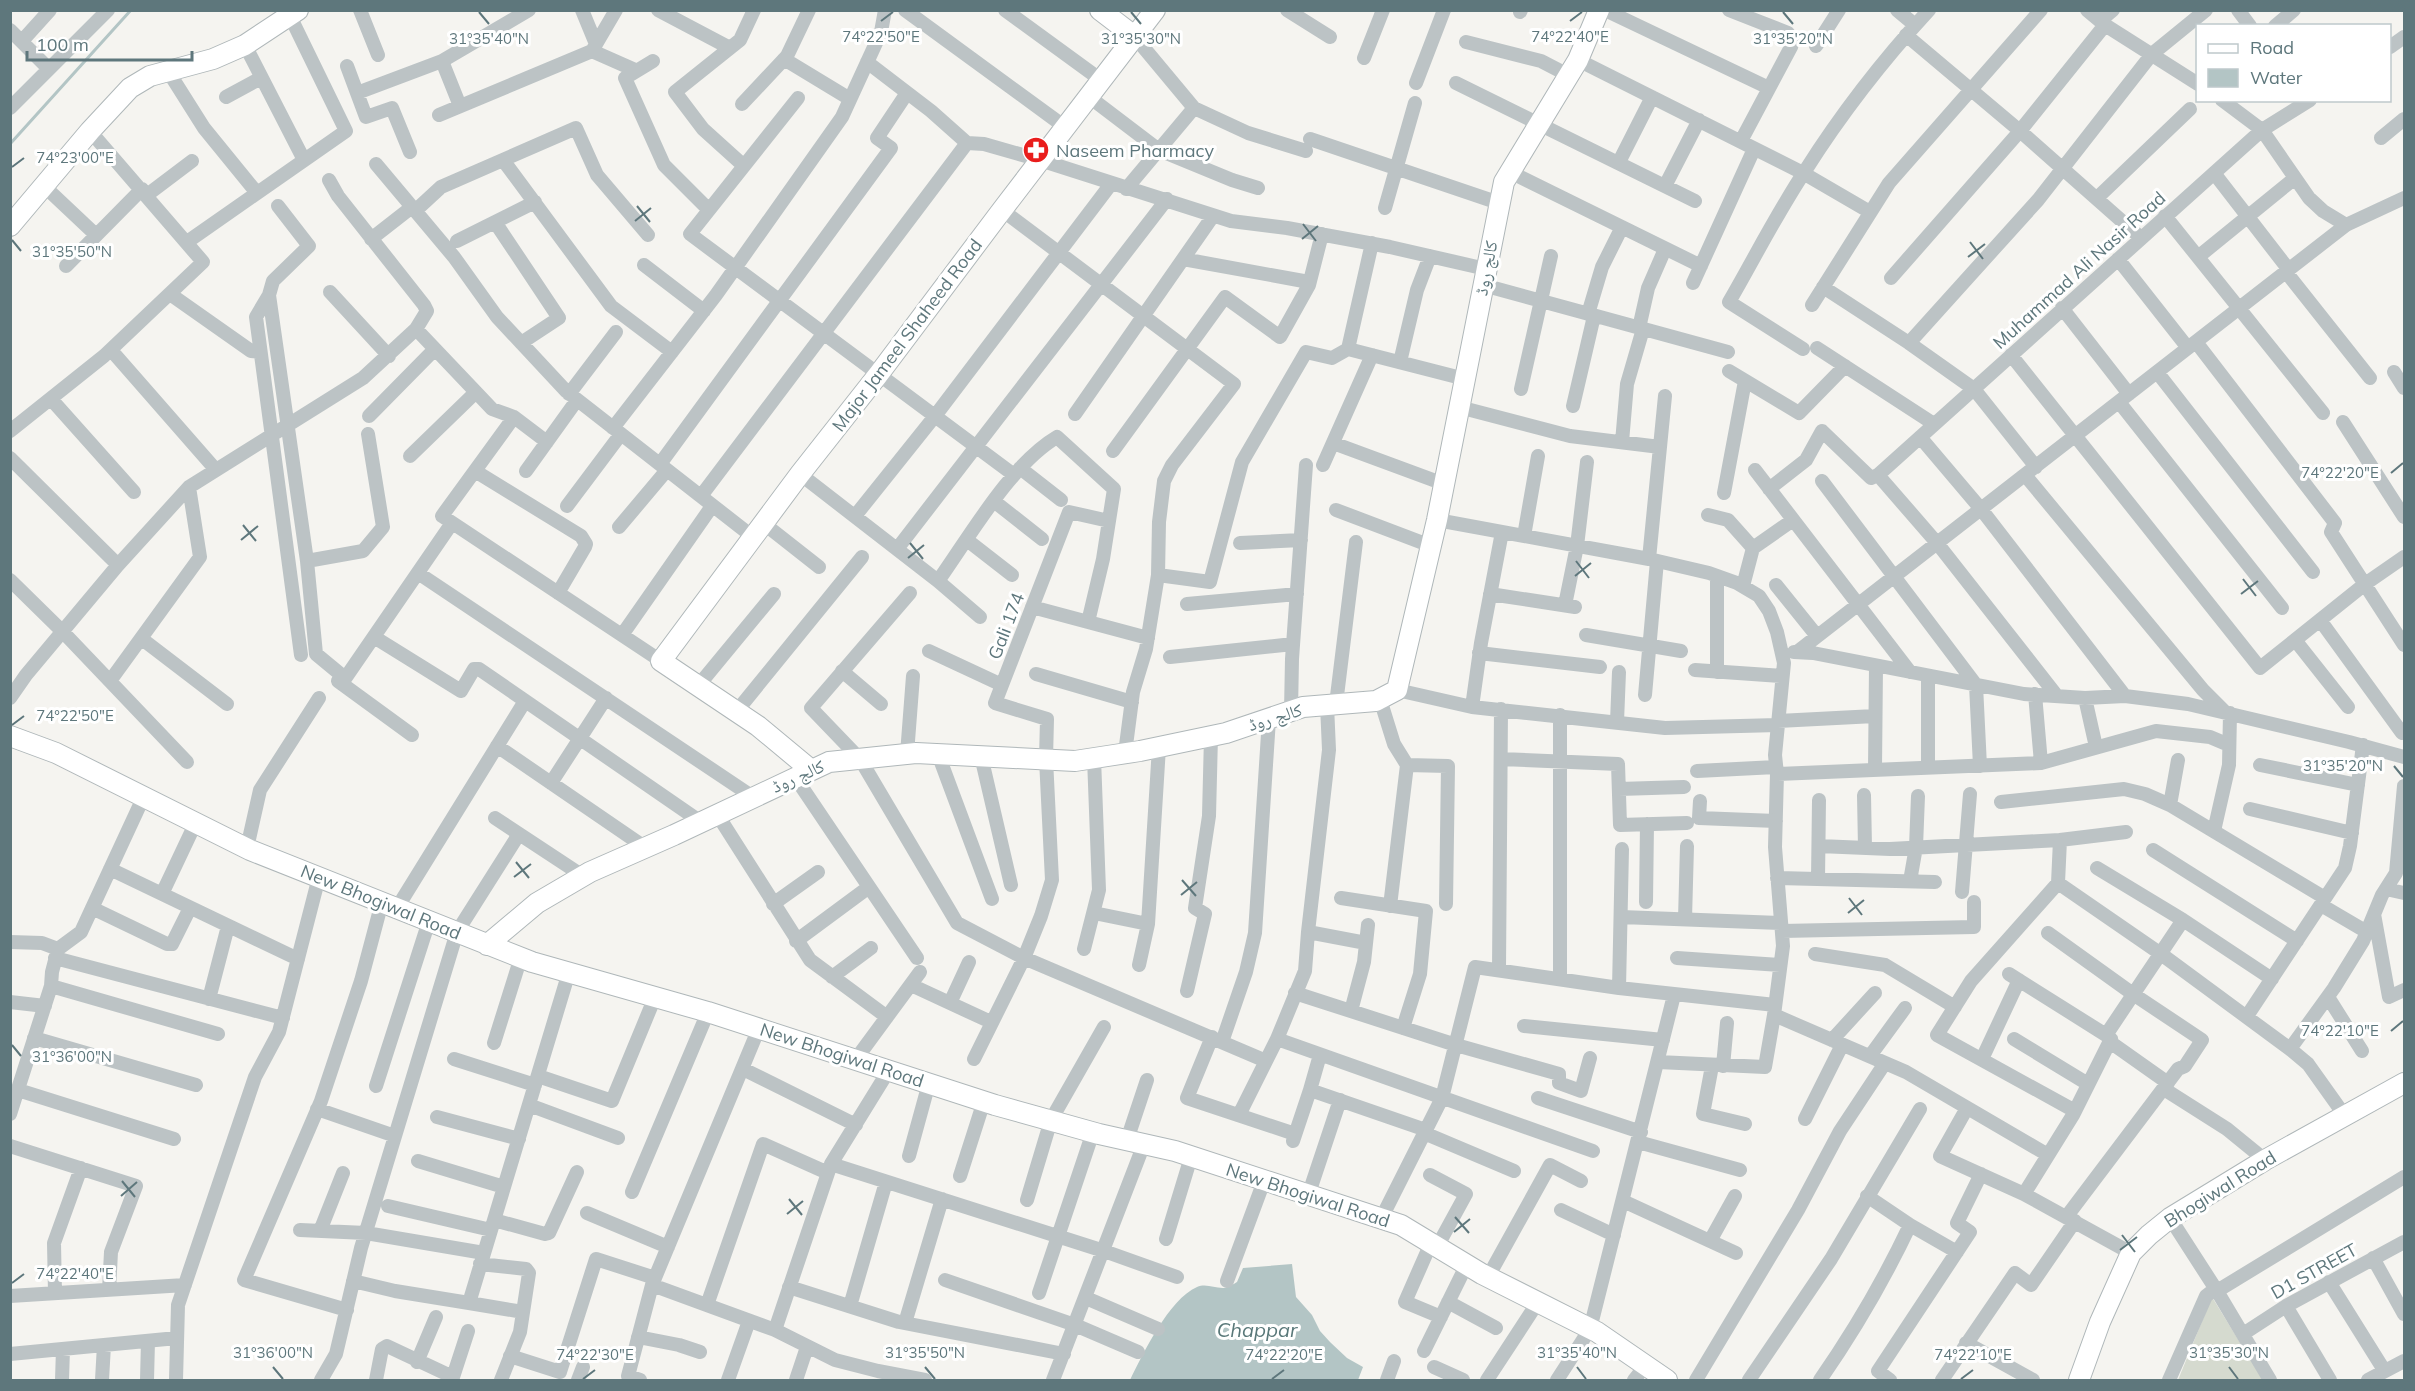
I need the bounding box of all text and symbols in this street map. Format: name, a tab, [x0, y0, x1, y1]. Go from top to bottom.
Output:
scale bar	[27, 24, 192, 62]
legend	[2196, 24, 2391, 102]
text: 74°22'50"E	[842, 27, 920, 46]
text: 74°22'40"E	[1531, 27, 1609, 46]
text: 31°35'40"N	[449, 29, 529, 48]
text: 31°35'30"N	[1101, 29, 1181, 48]
text: 31°35'20"N	[1753, 29, 1833, 48]
text: 100 m	[36, 33, 89, 56]
text: Road	[2250, 36, 2294, 59]
text: Water	[2250, 66, 2303, 89]
pharmacy icon: Naseem Pharmacy	[1021, 135, 1051, 165]
place label: Naseem Pharmacy	[1056, 139, 1214, 162]
text: 74°23'00"E	[36, 148, 114, 167]
street label: Muhammad Ali Nasir Road	[1988, 186, 2170, 354]
street label: Major Jameel Shaheed Road	[827, 234, 987, 436]
street label: کالج روڈ	[1469, 238, 1504, 298]
text: 31°35'50"N	[32, 242, 112, 261]
text: 74°22'20"E	[2301, 463, 2379, 482]
street label: Gali 174	[983, 589, 1029, 663]
street label: کالج روڈ	[1245, 698, 1306, 737]
text: 74°22'50"E	[36, 706, 114, 725]
street label: کالج روڈ	[768, 754, 829, 799]
text: 31°35'20"N	[2303, 756, 2383, 775]
street label: New Bhogiwal Road	[297, 859, 465, 945]
street label: New Bhogiwal Road	[757, 1018, 927, 1092]
text: 74°22'10"E	[2301, 1021, 2379, 1040]
text: 31°36'00"N	[32, 1047, 112, 1066]
street label: Bhogiwal Road	[2160, 1145, 2280, 1233]
street label: New Bhogiwal Road	[1223, 1158, 1393, 1232]
street label: D1 STREET	[2267, 1238, 2361, 1304]
text: 74°22'40"E	[36, 1264, 114, 1283]
water label: Chappar	[1217, 1317, 1298, 1342]
text: 31°36'00"N	[233, 1343, 313, 1362]
text: 31°35'50"N	[885, 1343, 965, 1362]
text: 31°35'40"N	[1537, 1343, 1617, 1362]
text: 31°35'30"N	[2189, 1343, 2269, 1362]
text: 74°22'30"E	[556, 1345, 634, 1364]
text: 74°22'20"E	[1245, 1345, 1323, 1364]
text: 74°22'10"E	[1934, 1345, 2012, 1364]

